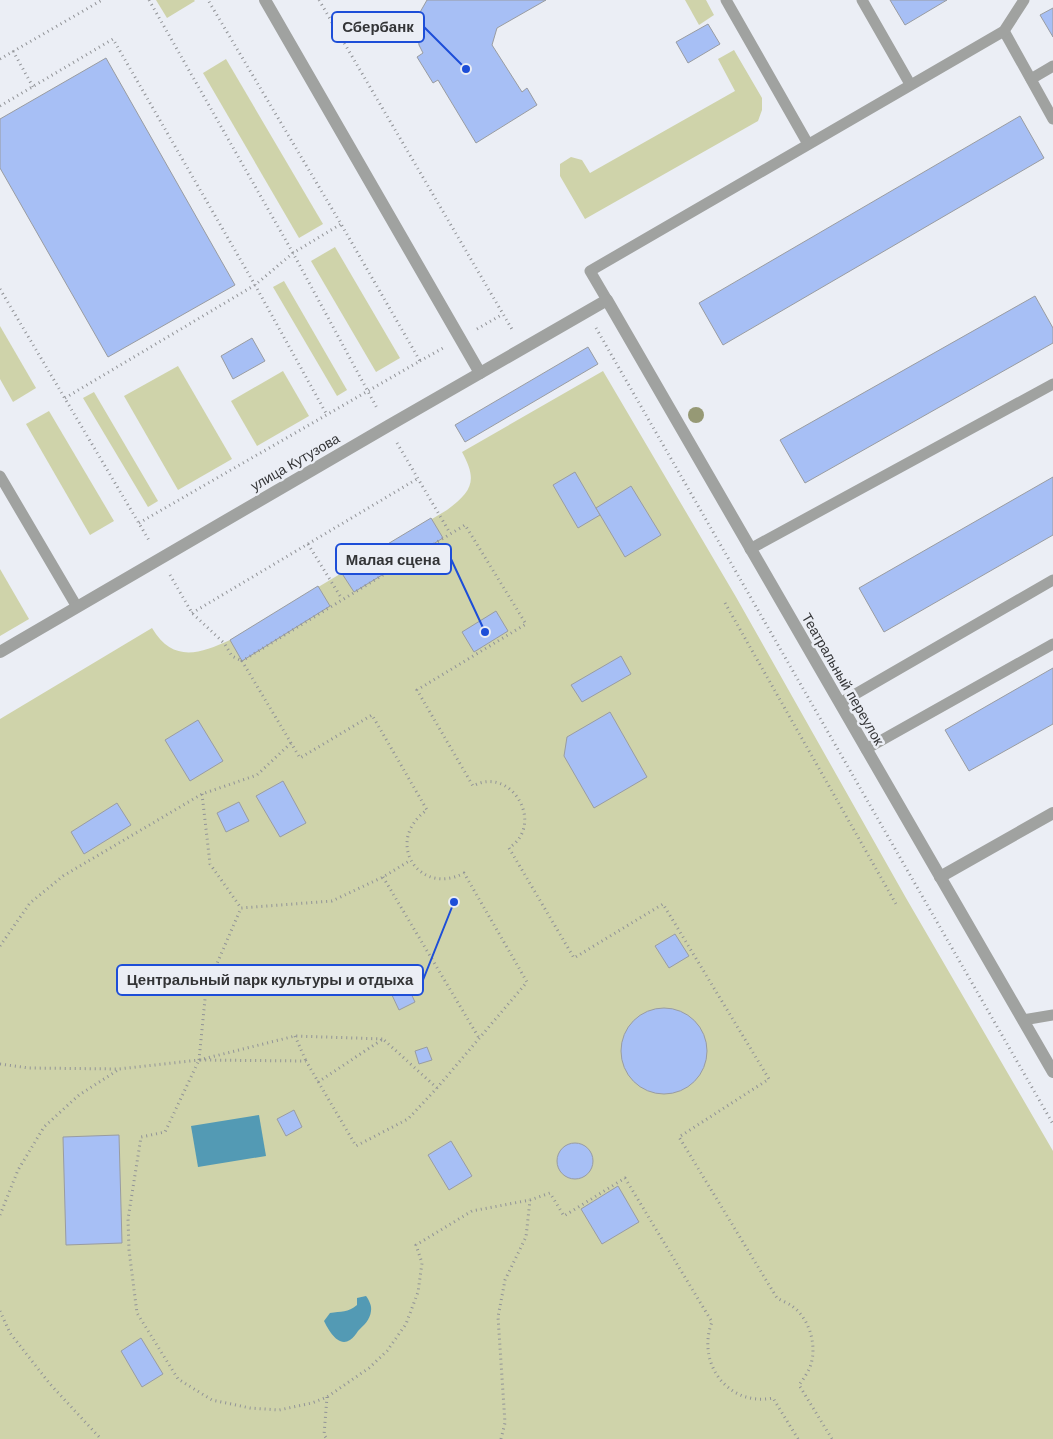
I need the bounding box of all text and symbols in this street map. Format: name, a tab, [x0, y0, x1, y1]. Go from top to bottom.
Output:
callout: Сбербанк	[332, 12, 424, 42]
text: Сбербанк	[342, 17, 414, 37]
street label: улица Кутузова	[247, 429, 343, 495]
callout: Малая сцена	[336, 544, 451, 574]
text: Малая сцена	[346, 550, 441, 570]
street label: Театральный переулок	[798, 610, 889, 749]
callout: Центральный парк культуры и отдыха	[117, 965, 423, 995]
text: Центральный парк культуры и отдыха	[127, 970, 414, 990]

